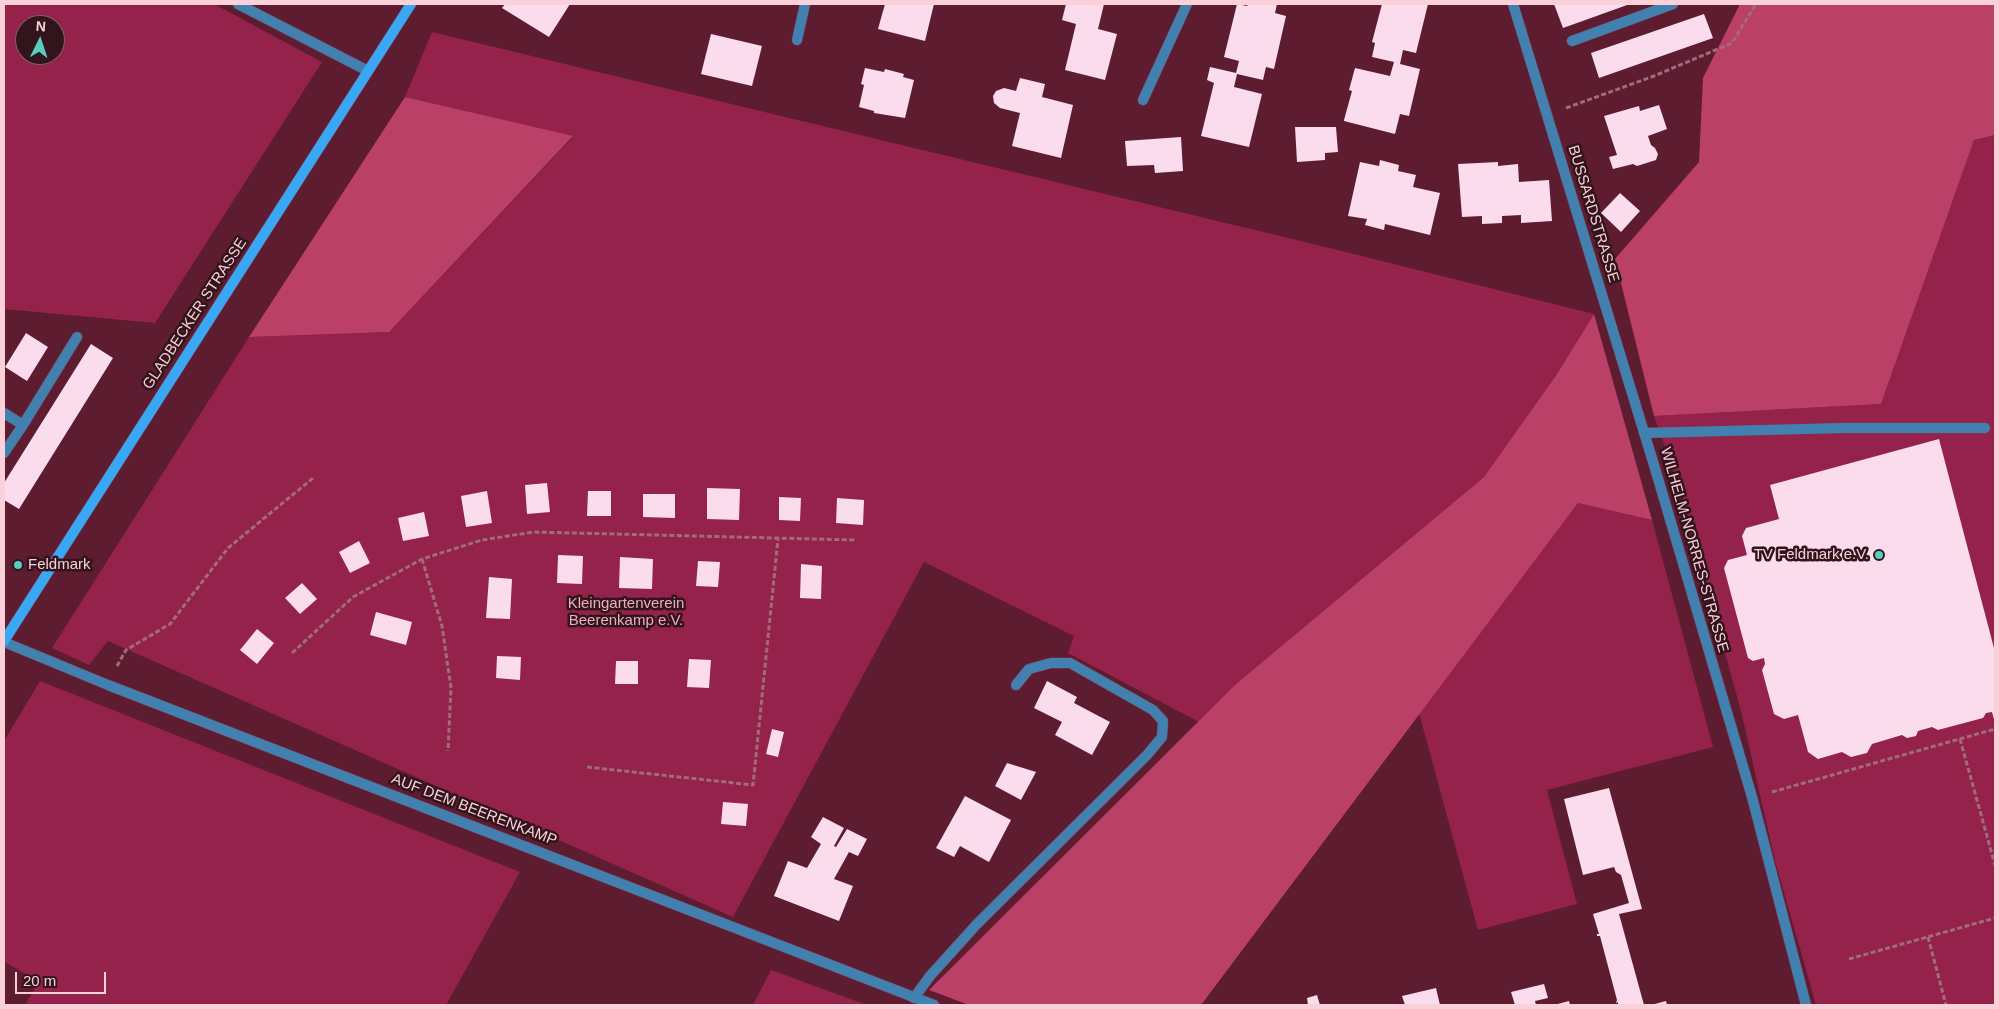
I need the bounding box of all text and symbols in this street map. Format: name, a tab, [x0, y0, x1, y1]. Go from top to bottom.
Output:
north arrow	[15, 15, 65, 65]
text: N	[35, 18, 47, 34]
street label: BUSSARDSTRASSE	[1564, 143, 1622, 285]
street label: GLADBECKER STRASSE	[139, 235, 251, 393]
street label: WILHELM-NORRES-STRASSE	[1656, 445, 1732, 655]
place label: TV Feldmark e.V.	[1754, 546, 1869, 564]
marker: TV Feldmark e.V.	[1873, 549, 1885, 561]
place label: Feldmark	[28, 556, 91, 574]
marker: Feldmark	[12, 559, 24, 571]
park label: Kleingartenverein Beerenkamp e.V.	[568, 595, 684, 630]
street label: AUF DEM BEERENKAMP	[389, 770, 559, 850]
scale bar	[18, 962, 109, 994]
text: 20 m	[23, 972, 56, 989]

